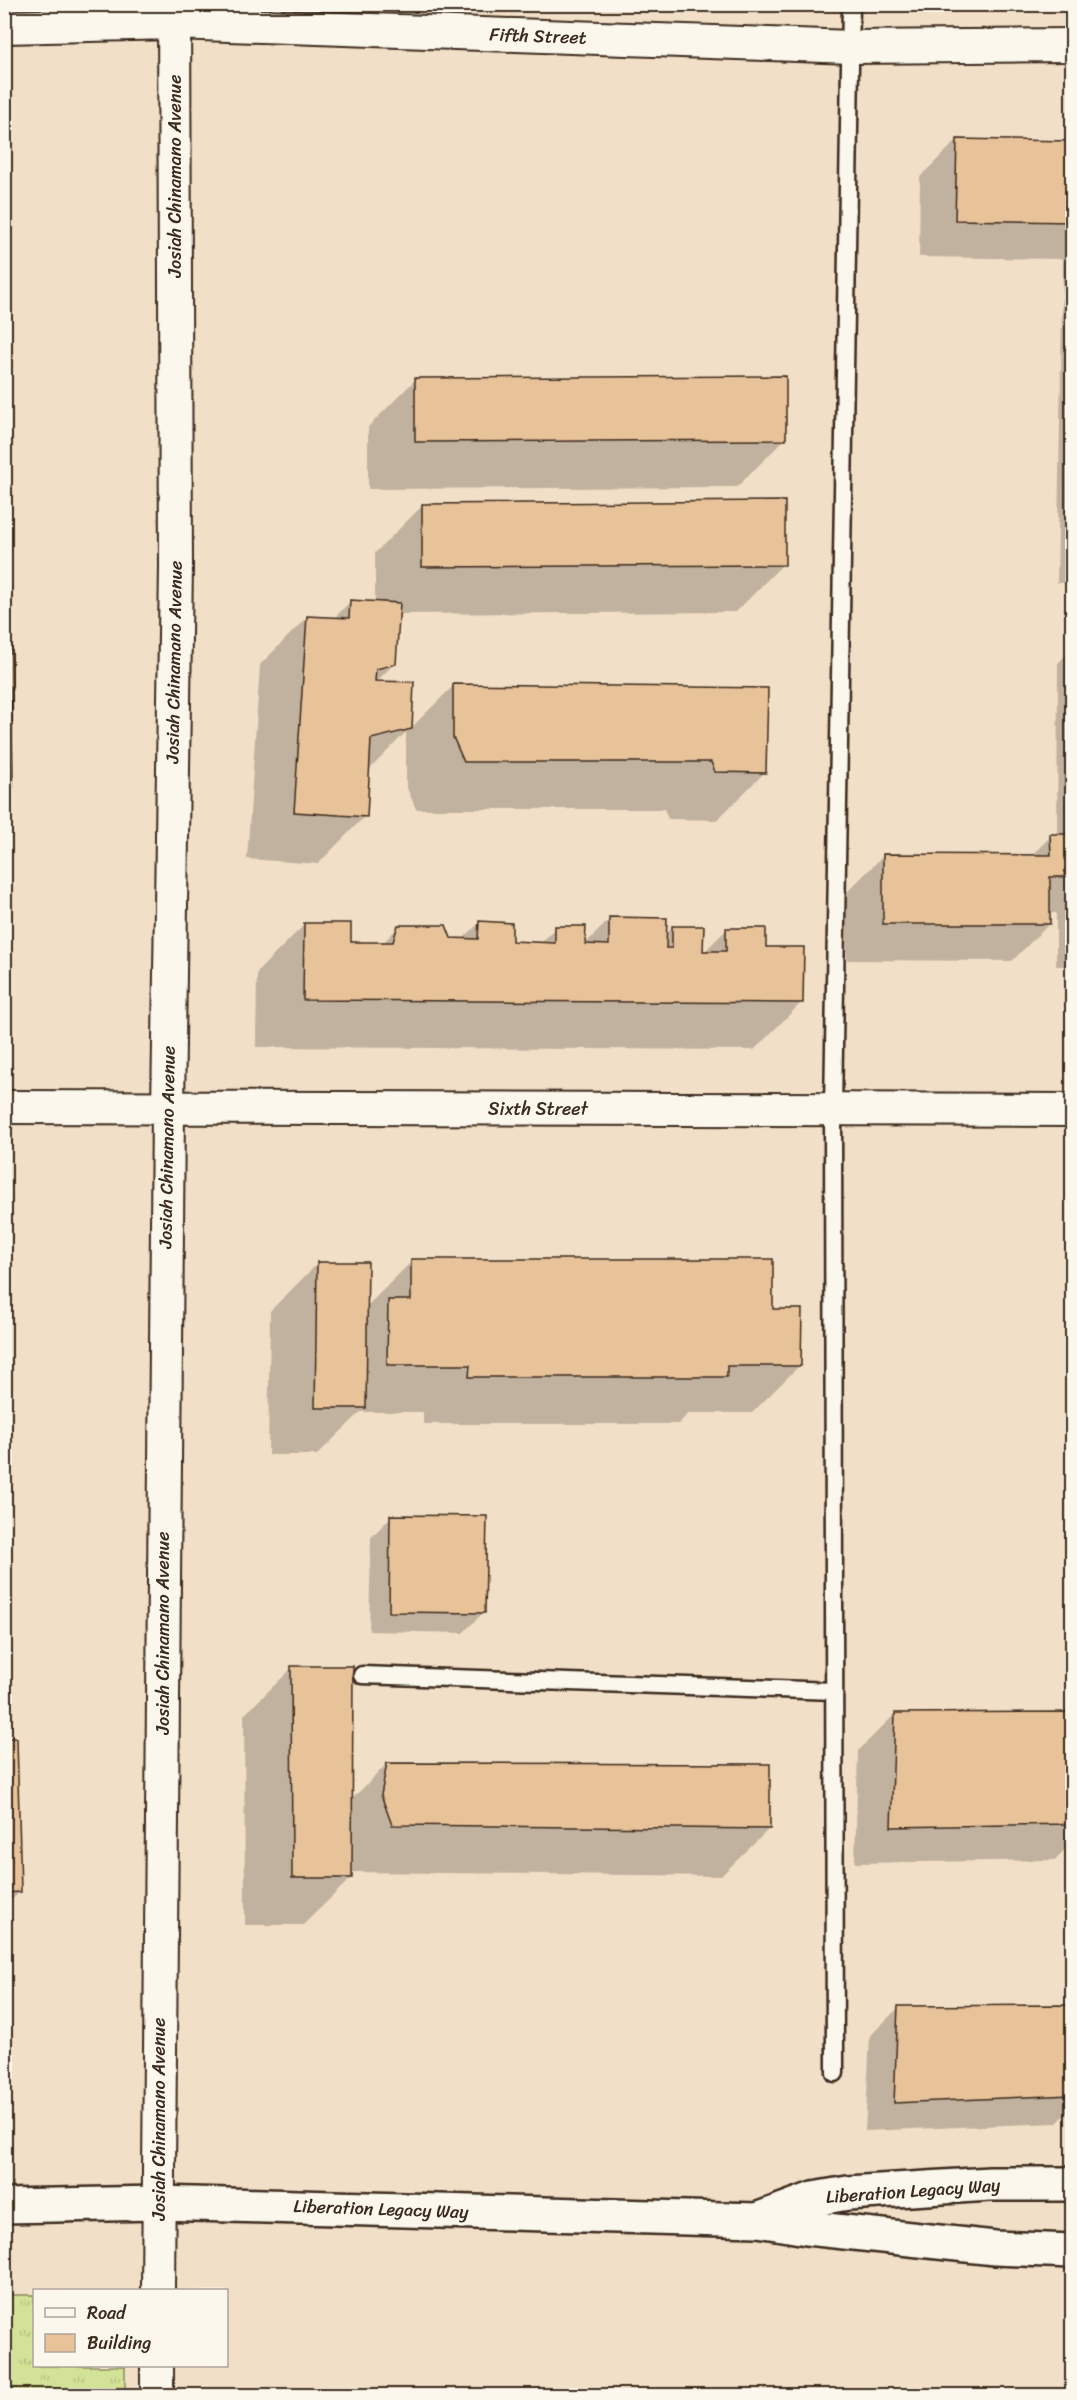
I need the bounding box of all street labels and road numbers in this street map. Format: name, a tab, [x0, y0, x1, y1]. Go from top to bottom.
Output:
street label: Fifth Street	[489, 18, 587, 54]
street label: Josiah Chinamano Avenue	[159, 75, 191, 278]
street label: Josiah Chinamano Avenue	[156, 560, 192, 765]
street label: Josiah Chinamano Avenue	[149, 1045, 185, 1250]
street label: Sixth Street	[488, 1093, 589, 1125]
street label: Josiah Chinamano Avenue	[147, 1532, 179, 1735]
street label: Josiah Chinamano Avenue	[143, 2018, 175, 2221]
street label: Liberation Legacy Way	[825, 2169, 1002, 2213]
street label: Liberation Legacy Way	[293, 2190, 470, 2228]

